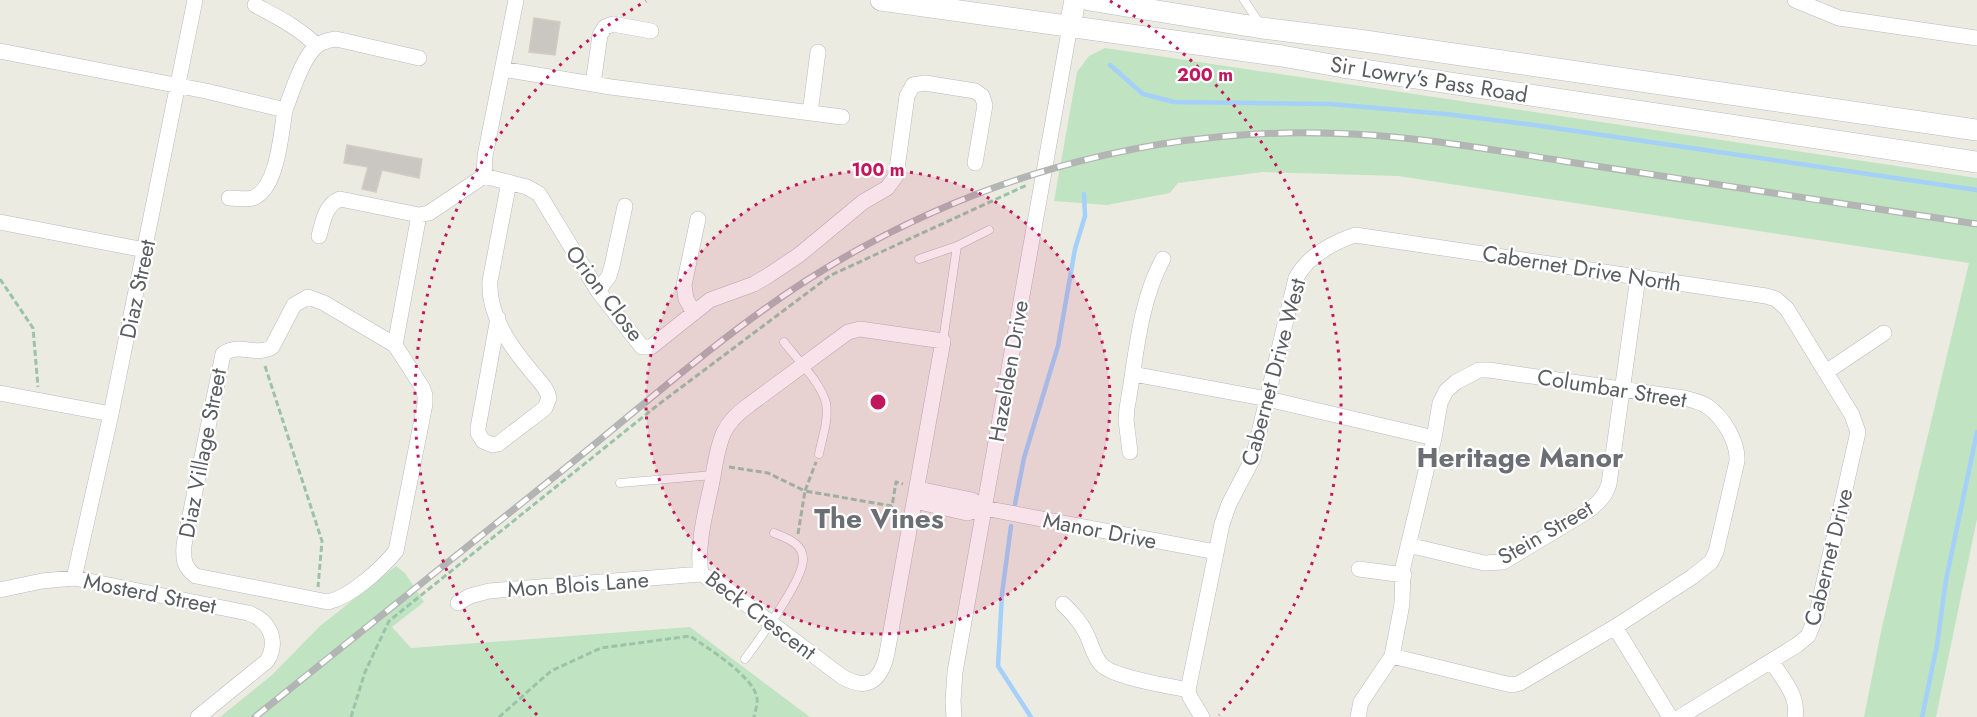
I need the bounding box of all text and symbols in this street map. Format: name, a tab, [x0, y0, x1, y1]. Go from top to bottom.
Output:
street label: Sir Lowry's Pass Road	[1328, 48, 1530, 110]
text: 200 m	[1177, 62, 1233, 88]
text: 100 m	[851, 157, 905, 183]
street label: Diaz Street	[111, 236, 163, 341]
street label: Cabernet Drive North	[1480, 236, 1684, 300]
street label: Orion Close	[558, 238, 652, 348]
street label: Cabernet Drive West	[1233, 274, 1314, 469]
street label: Hazelden Drive	[980, 298, 1036, 444]
street label: Columbar Street	[1535, 360, 1690, 416]
street label: Diaz Village Street	[170, 365, 234, 540]
centre of rings	[868, 392, 888, 412]
district label: Heritage Manor	[1417, 437, 1624, 478]
street label: Cabernet Drive	[1795, 485, 1861, 629]
street label: Stein Street	[1492, 492, 1599, 572]
district label: The Vines	[814, 498, 944, 539]
street label: Manor Drive	[1040, 503, 1160, 557]
street label: Mon Blois Lane	[506, 563, 650, 605]
street label: Beck Crescent	[699, 563, 824, 668]
street label: Mosterd Street	[81, 564, 220, 622]

